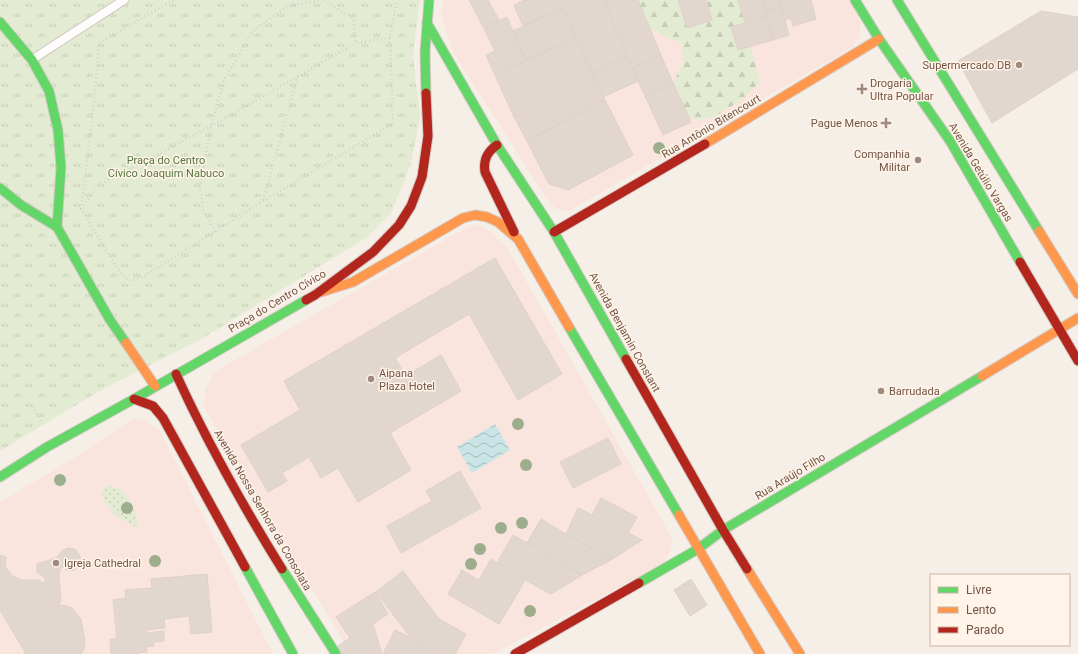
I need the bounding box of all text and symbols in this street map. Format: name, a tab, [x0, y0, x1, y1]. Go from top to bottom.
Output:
place label: Supermercado DB	[923, 59, 1011, 72]
marker: Supermercado DB	[1014, 60, 1024, 70]
place label: Drogaria Ultra Popular	[870, 77, 934, 103]
marker: Drogaria Ultra Popular	[857, 84, 867, 94]
street label: Rua Antônio Bitencourt	[659, 92, 763, 161]
place label: Pague Menos	[811, 117, 878, 130]
marker: Pague Menos	[881, 118, 891, 128]
street label: Avenida Getúlio Vargas	[946, 120, 1015, 224]
place label: Companhia Militar	[854, 148, 910, 174]
park label: Praça do Centro Cívico Joaquim Nabuco	[108, 154, 224, 180]
marker: Companhia Militar	[913, 155, 923, 165]
street label: Praça do Centro Cívico	[226, 267, 328, 336]
street label: Avenida Benjamin Constant	[586, 270, 663, 395]
place label: Aipana Plaza Hotel	[379, 367, 435, 393]
marker: Aipana Plaza Hotel	[366, 374, 376, 384]
place label: Barrudada	[889, 385, 940, 398]
marker: Barrudada	[876, 386, 886, 396]
street label: Avenida Nossa Senhora da Consolata	[211, 428, 314, 593]
street label: Rua Araújo Filho	[753, 450, 828, 503]
place label: Igreja Cathedral	[64, 557, 141, 570]
marker: Igreja Cathedral	[51, 558, 61, 568]
legend	[930, 574, 1070, 646]
text: Livre	[966, 583, 992, 597]
text: Lento	[966, 603, 996, 617]
text: Parado	[966, 623, 1004, 637]

